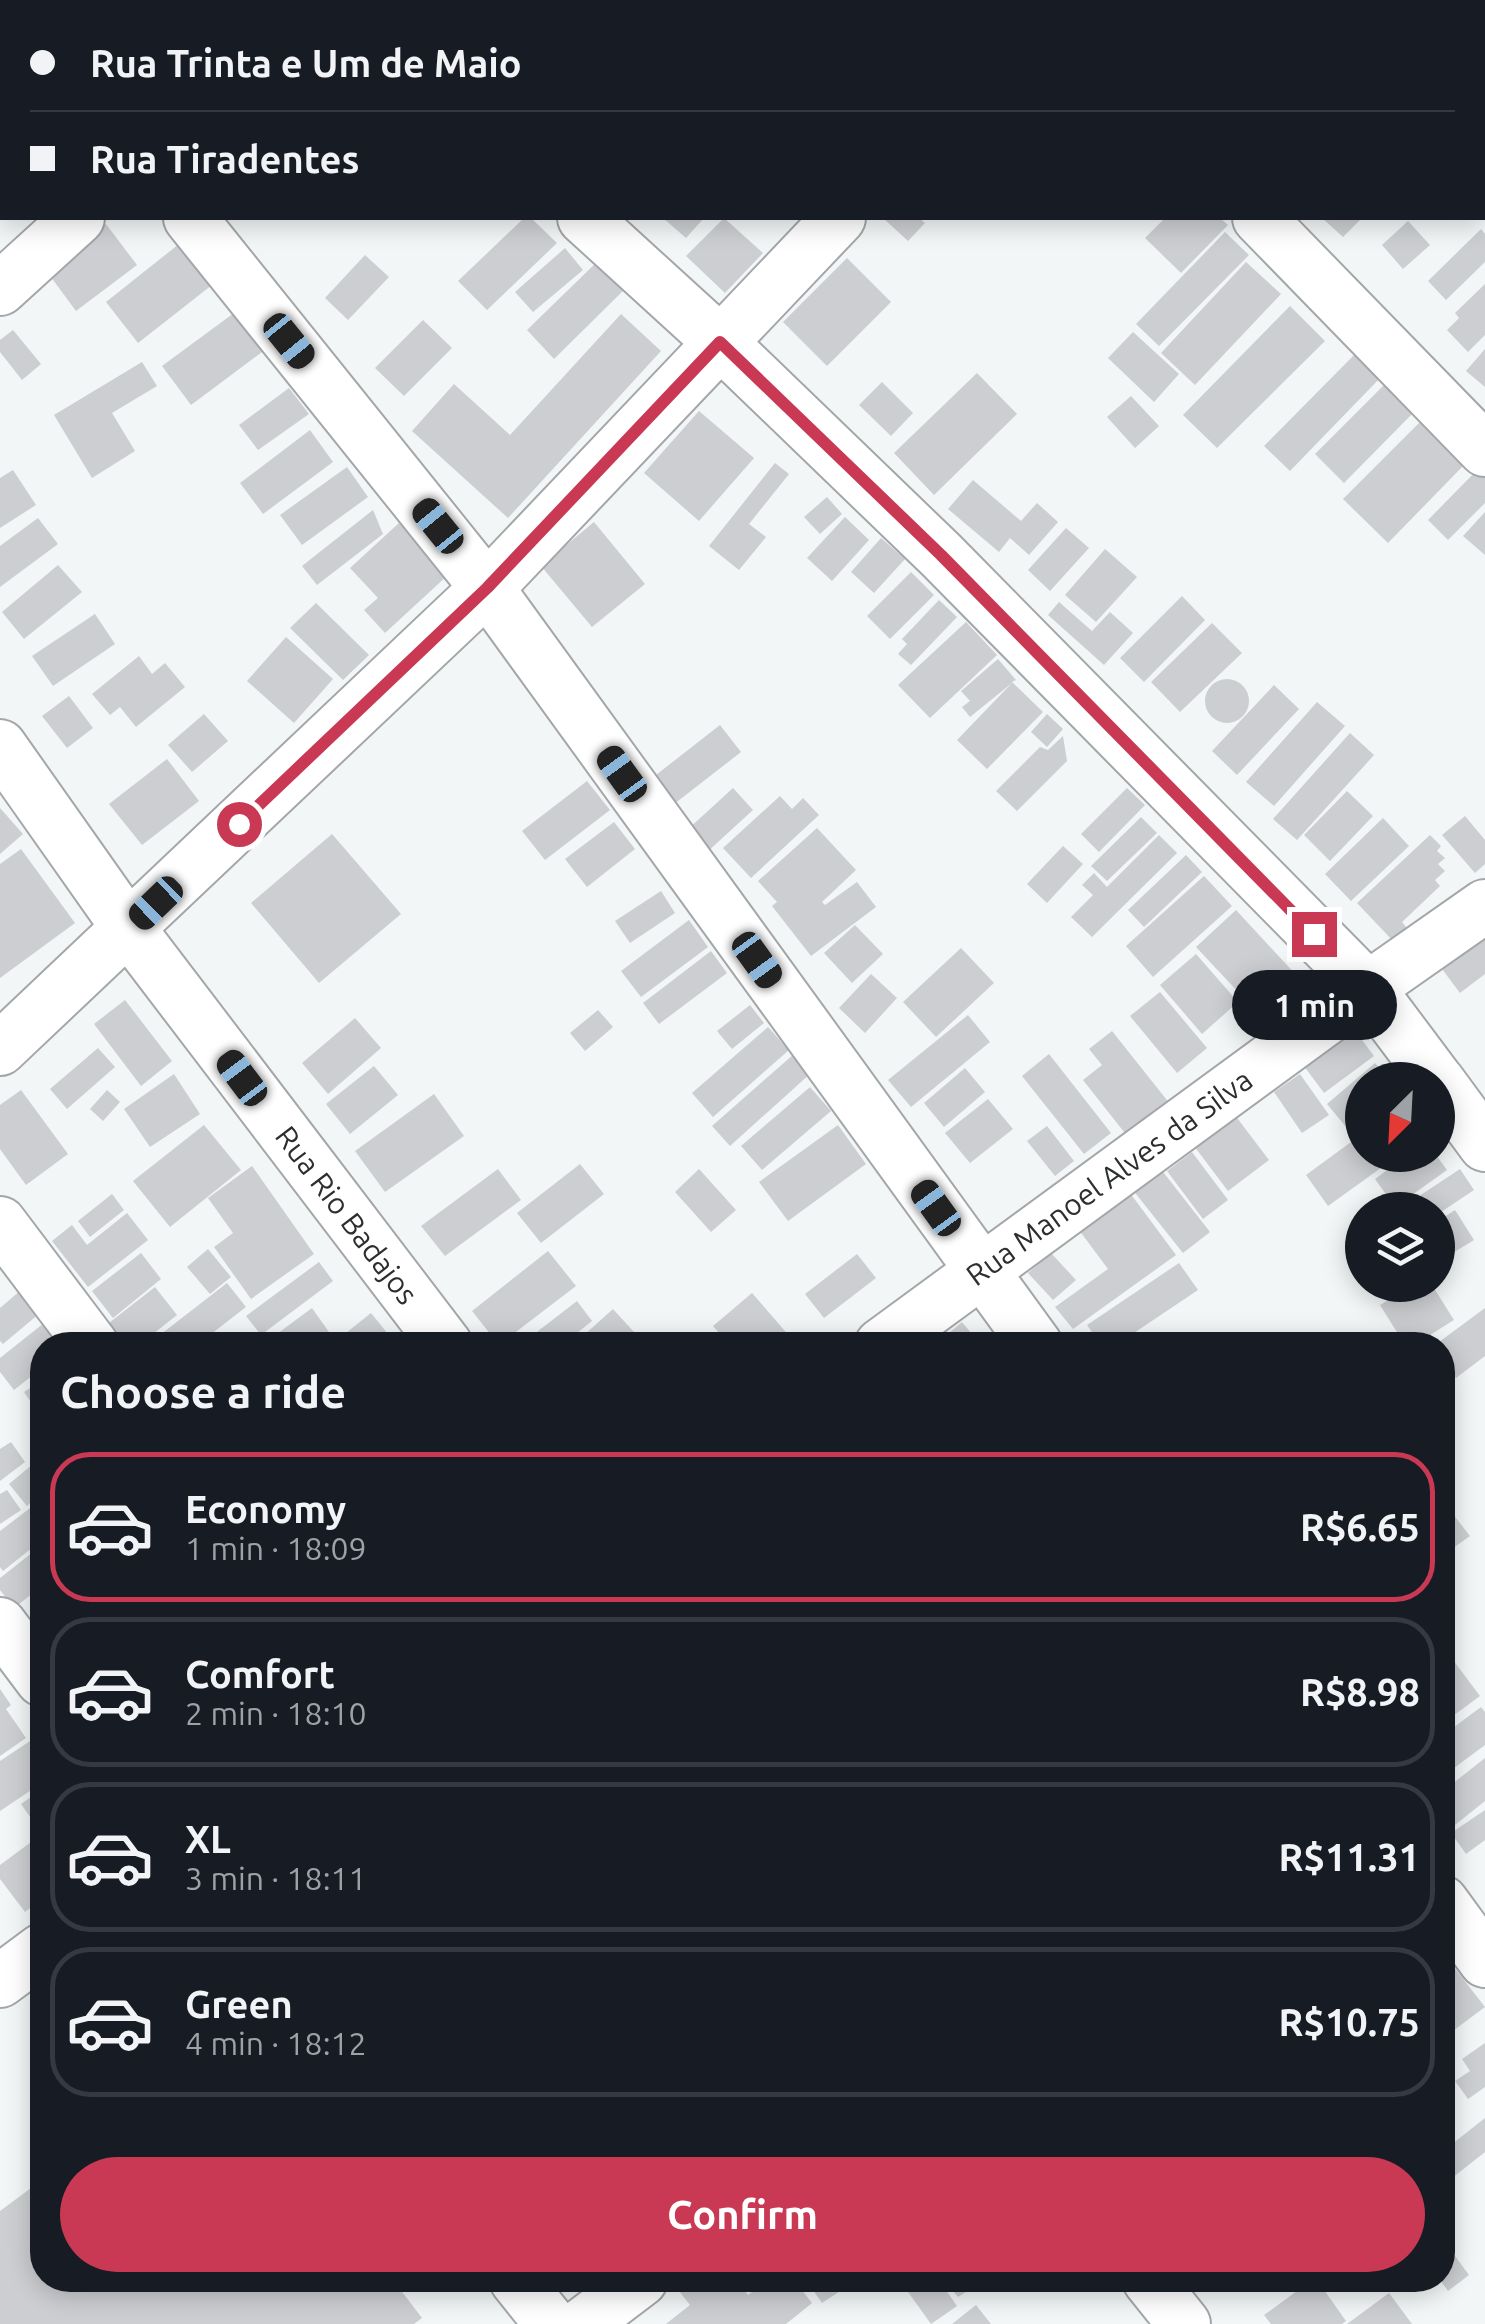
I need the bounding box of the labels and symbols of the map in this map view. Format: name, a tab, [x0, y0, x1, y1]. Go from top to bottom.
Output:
car	[258, 308, 320, 374]
car	[407, 493, 469, 559]
car	[592, 741, 652, 807]
route start	[217, 802, 262, 847]
car	[124, 871, 188, 935]
route end	[1292, 912, 1337, 957]
car	[727, 927, 787, 993]
callout: 1 min	[1232, 969, 1396, 1039]
car	[212, 1045, 272, 1111]
street label: Rua Manoel Alves da Silva	[960, 1062, 1258, 1292]
north arrow	[1345, 1062, 1455, 1172]
street label: Rua Rio Badajos	[269, 1119, 425, 1311]
car	[906, 1175, 966, 1241]

